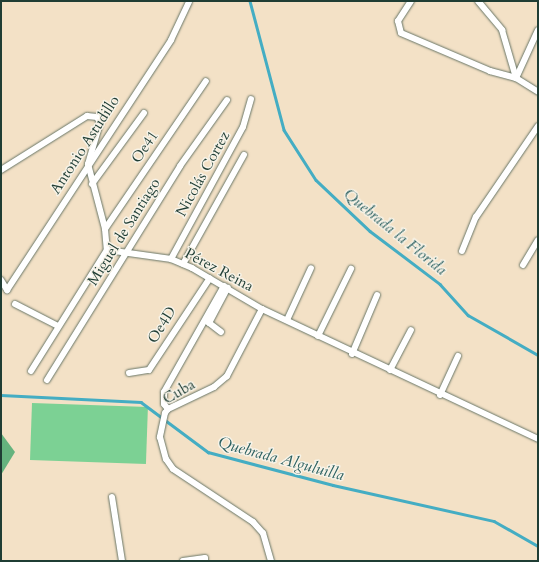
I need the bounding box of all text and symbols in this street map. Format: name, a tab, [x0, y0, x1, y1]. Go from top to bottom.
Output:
street label: Antonio Astudillo	[47, 92, 123, 198]
street label: Oe41	[128, 127, 162, 167]
street label: Nicolás Cortez	[172, 128, 234, 220]
street label: Miguel de Santiago	[84, 175, 164, 289]
water label: Quebrada la Florida	[340, 185, 450, 279]
street label: Pérez Reina	[182, 244, 256, 296]
street label: Oe4D	[144, 303, 180, 347]
street label: Cuba	[160, 376, 198, 408]
water label: Quebrada Alguluilla	[216, 433, 346, 485]

